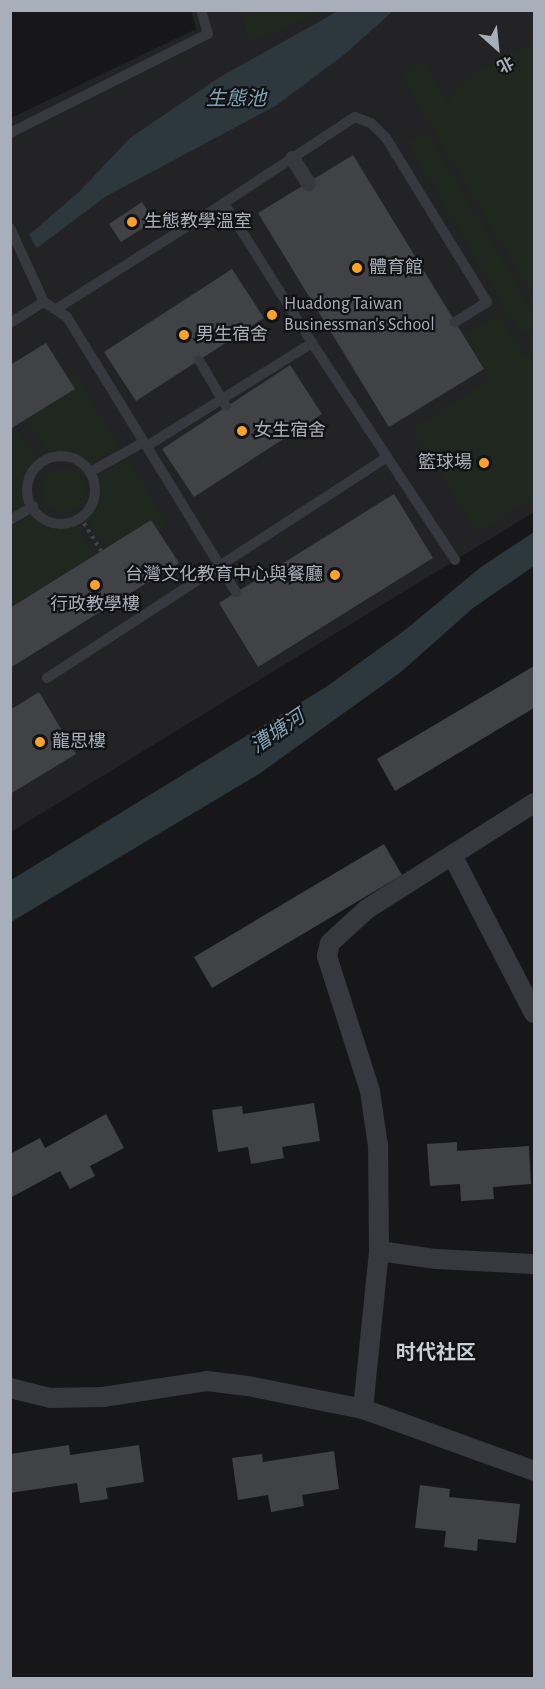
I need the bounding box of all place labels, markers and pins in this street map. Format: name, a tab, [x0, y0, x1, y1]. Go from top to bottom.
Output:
place label: 生態教學溫室	[144, 211, 252, 233]
marker: 生態教學溫室	[125, 215, 139, 229]
place label: 體育館	[369, 257, 423, 279]
marker: 體育館	[350, 261, 364, 275]
place label: Huadong Taiwan Businessman's School	[284, 294, 435, 336]
marker: Huadong Taiwan Businessman's School	[265, 308, 279, 322]
place label: 男生宿舍	[196, 324, 268, 346]
marker: 男生宿舍	[177, 328, 191, 342]
place label: 女生宿舍	[254, 420, 326, 442]
marker: 女生宿舍	[235, 424, 249, 438]
place label: 籃球場	[418, 452, 472, 474]
marker: 籃球場	[477, 456, 491, 470]
place label: 台灣文化教育中心與餐廳	[125, 564, 323, 586]
marker: 台灣文化教育中心與餐廳	[328, 568, 342, 582]
marker: 行政教學樓	[88, 578, 102, 592]
place label: 行政教學樓	[50, 594, 140, 616]
place label: 龍思樓	[52, 731, 106, 753]
marker: 龍思樓	[33, 735, 47, 749]

